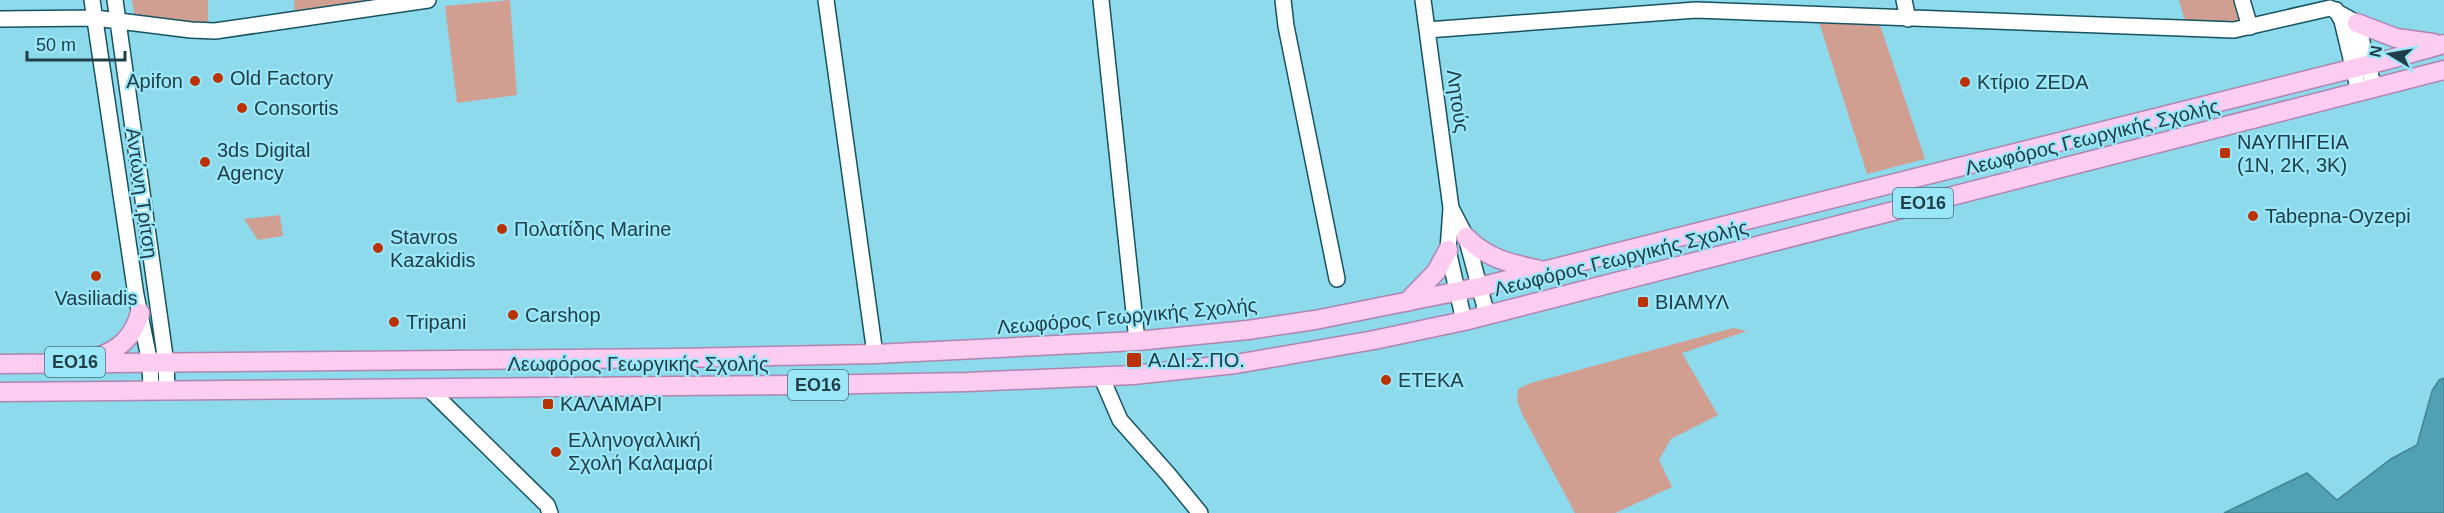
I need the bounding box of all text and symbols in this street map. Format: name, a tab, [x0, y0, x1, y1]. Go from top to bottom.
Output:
scale bar	[27, 24, 124, 62]
north arrow	[2360, 24, 2420, 84]
text: 50 m	[36, 35, 76, 55]
text: N	[2366, 44, 2385, 59]
place label: Old Factory	[230, 67, 333, 89]
street label: Λητούς	[1443, 68, 1473, 134]
place label: Apifon	[126, 70, 183, 92]
marker: Old Factory	[211, 71, 225, 85]
place label: Κτίριο ZEDA	[1977, 71, 2089, 93]
marker: Apifon	[188, 74, 202, 88]
marker: Κτίριο ZEDA	[1958, 75, 1972, 89]
street label: Λεωφόρος Γεωργικής Σχολής	[1963, 95, 2222, 179]
place label: Consortis	[254, 97, 338, 119]
marker: Consortis	[235, 101, 249, 115]
street label: Αντώνη Τρίτση	[122, 126, 162, 260]
place label: ΝΑΥΠΗΓΕΙΑ (1Ν, 2Κ, 3Κ)	[2237, 131, 2349, 176]
place label: 3ds Digital Agency	[217, 139, 310, 184]
marker: ΝΑΥΠΗΓΕΙΑ (1Ν, 2Κ, 3Κ)	[2218, 146, 2232, 160]
marker: 3ds Digital Agency	[198, 155, 212, 169]
road number: ΕΟ16	[1893, 188, 1953, 218]
place label: Tabepna-Oyzepi	[2265, 205, 2411, 227]
marker: Tabepna-Oyzepi	[2246, 209, 2260, 223]
street label: Λεωφόρος Γεωργικής Σχολής	[1492, 216, 1751, 300]
place label: Πολατίδης Marine	[514, 218, 671, 240]
marker: Πολατίδης Marine	[495, 222, 509, 236]
place label: Stavros Kazakidis	[390, 226, 476, 271]
marker: Stavros Kazakidis	[371, 241, 385, 255]
marker: Vasiliadis	[89, 269, 103, 283]
place label: Vasiliadis	[55, 287, 138, 309]
place label: ΒΙΑΜΥΛ	[1655, 291, 1730, 313]
street label: Λεωφόρος Γεωργικής Σχολής	[996, 294, 1258, 338]
marker: ΒΙΑΜΥΛ	[1636, 295, 1650, 309]
place label: Carshop	[525, 304, 601, 326]
marker: Carshop	[506, 308, 520, 322]
place label: Tripani	[406, 311, 466, 333]
marker: Tripani	[387, 315, 401, 329]
road number: ΕΟ16	[45, 347, 105, 377]
place label: Α.ΔΙ.Σ.ΠΟ.	[1148, 349, 1245, 371]
marker: Α.ΔΙ.Σ.ΠΟ.	[1125, 351, 1143, 369]
street label: Λεωφόρος Γεωργικής Σχολής	[507, 353, 769, 375]
place label: ΕΤΕΚΑ	[1398, 369, 1464, 391]
road number: ΕΟ16	[788, 370, 848, 400]
marker: ΕΤΕΚΑ	[1379, 373, 1393, 387]
place label: ΚΑΛΑΜΑΡΙ	[560, 393, 662, 415]
marker: ΚΑΛΑΜΑΡΙ	[541, 397, 555, 411]
place label: Ελληνογαλλική Σχολή Καλαμαρί	[568, 429, 713, 474]
marker: Ελληνογαλλική Σχολή Καλαμαρί	[549, 445, 563, 459]

